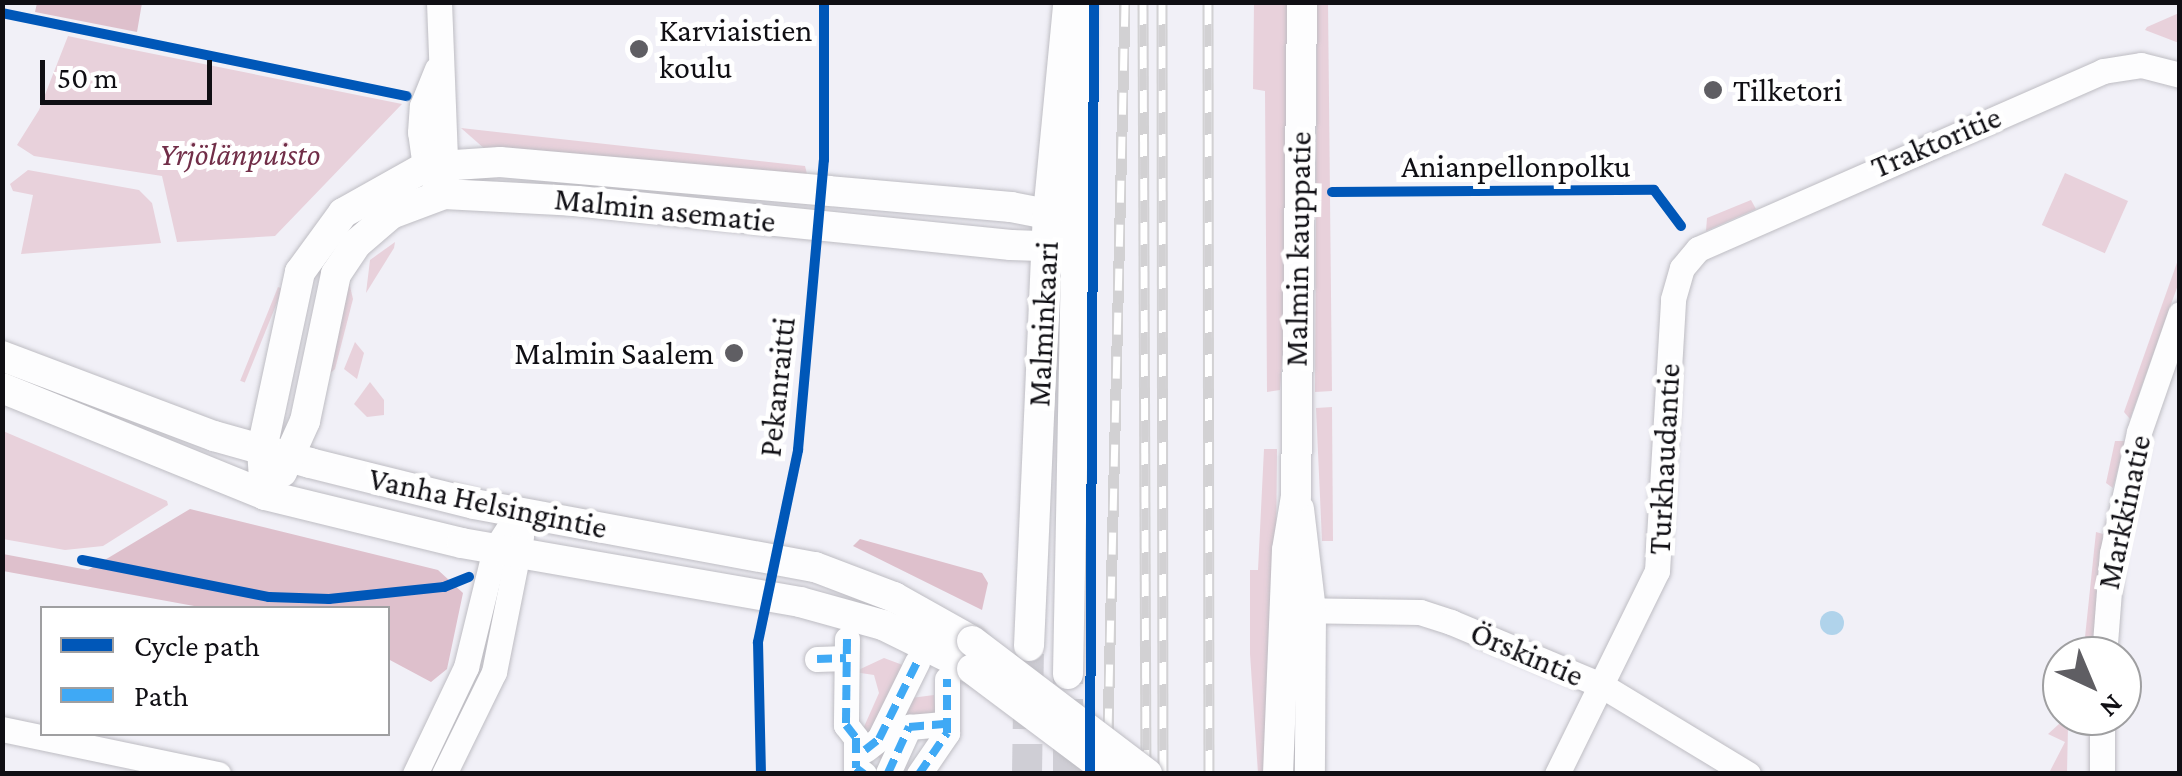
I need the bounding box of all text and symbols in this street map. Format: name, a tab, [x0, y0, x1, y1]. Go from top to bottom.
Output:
place label: Karviaistien koulu	[659, 12, 812, 87]
marker: Karviaistien koulu	[628, 38, 650, 60]
scale bar	[45, 40, 218, 102]
text: 50 m	[57, 61, 118, 94]
place label: Tilketori	[1733, 71, 1842, 109]
marker: Tilketori	[1702, 79, 1724, 101]
street label: Traktoritie	[1865, 98, 2007, 186]
street label: Malmin kauppatie	[1277, 131, 1319, 367]
park label: Yrjölänpuisto	[160, 135, 320, 173]
street label: Anianpellonpolku	[1401, 147, 1631, 185]
street label: Malmin asematie	[553, 179, 777, 241]
street label: Malminkaari	[1019, 240, 1067, 408]
street label: Pekanraitti	[751, 315, 803, 459]
place label: Malmin Saalem	[514, 334, 714, 372]
marker: Malmin Saalem	[723, 342, 745, 364]
street label: Turkhaudantie	[1640, 362, 1688, 556]
street label: Markkinatie	[2089, 431, 2159, 593]
street label: Vanha Helsingintie	[365, 459, 611, 547]
legend	[40, 606, 390, 736]
street label: Örskintie	[1465, 613, 1589, 695]
text: Cycle path	[134, 629, 260, 662]
north arrow	[2042, 636, 2142, 736]
text: Path	[134, 679, 189, 712]
text: N	[2094, 689, 2129, 724]

